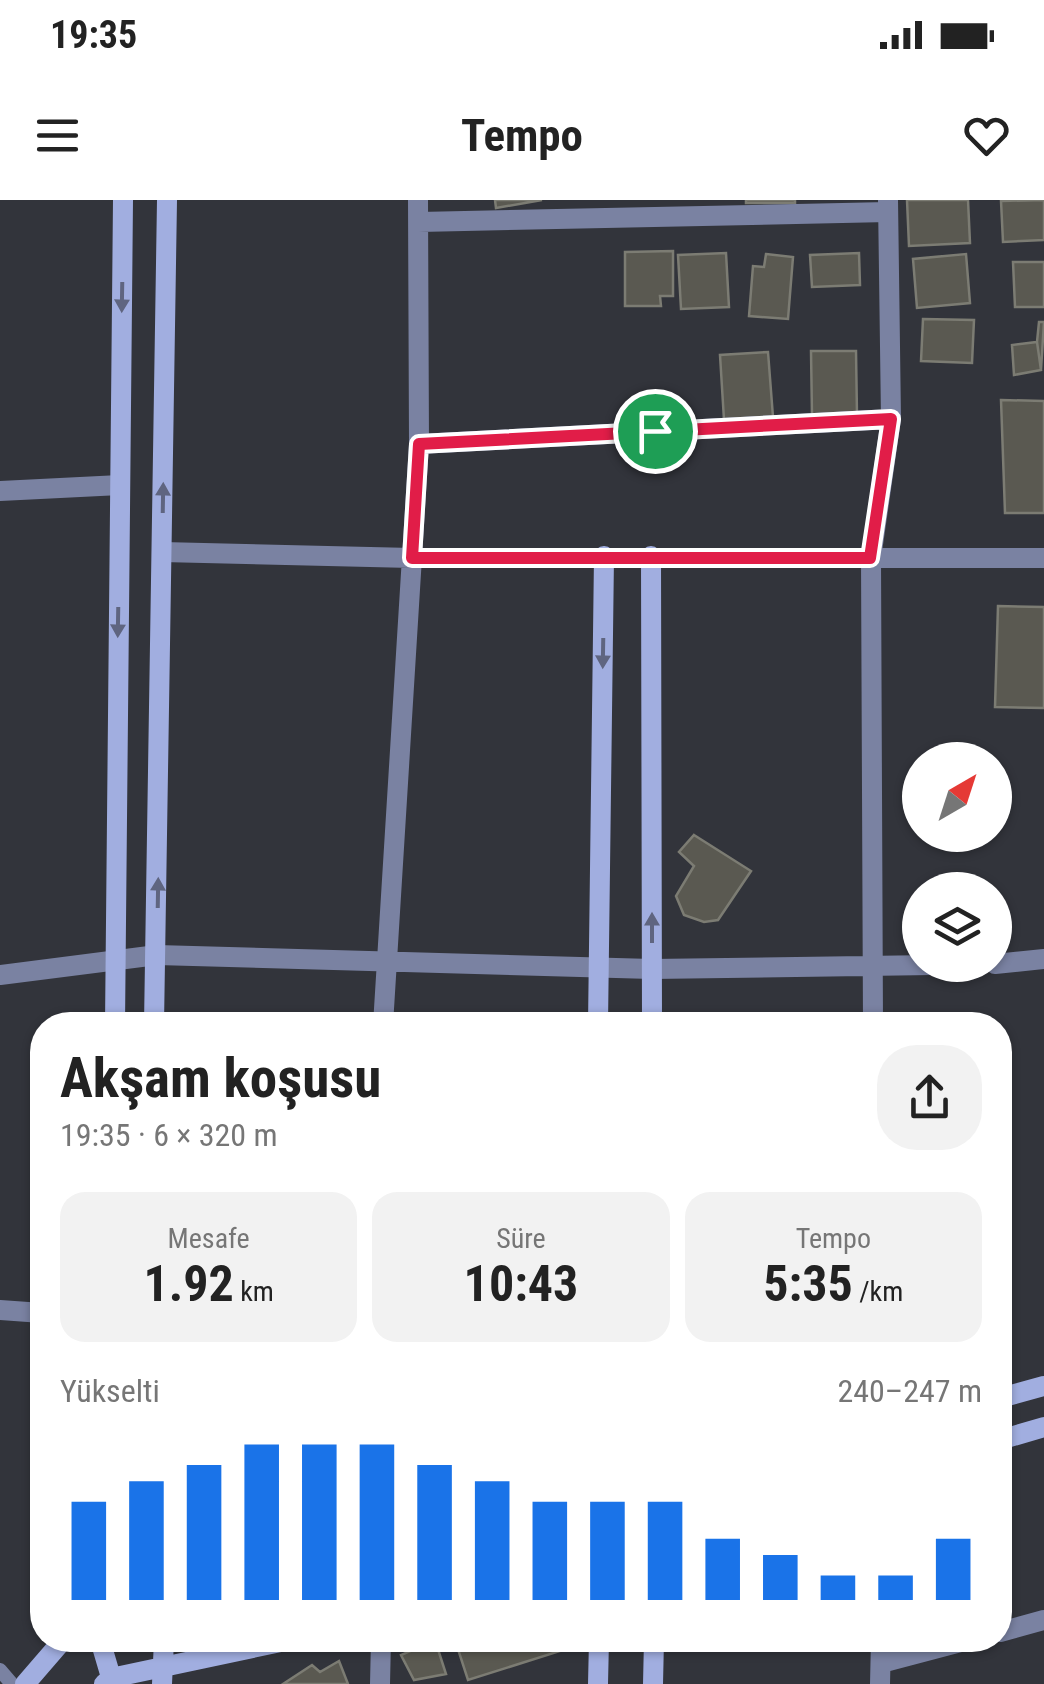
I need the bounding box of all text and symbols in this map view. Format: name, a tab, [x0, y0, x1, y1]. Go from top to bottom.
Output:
text: 19:35	[50, 13, 137, 57]
icon: menu	[30, 108, 85, 163]
icon: heart	[959, 108, 1014, 163]
text: Tempo	[461, 109, 583, 162]
one-way arrow	[114, 282, 130, 314]
pin	[613, 389, 698, 474]
icon: arrive	[628, 404, 683, 459]
one-way arrow	[155, 481, 171, 513]
one-way arrow	[110, 607, 126, 639]
one-way arrow	[594, 638, 610, 670]
north arrow	[902, 742, 1012, 852]
map controls	[902, 742, 1012, 982]
button: layers	[902, 872, 1012, 982]
one-way arrow	[150, 876, 166, 908]
one-way arrow	[644, 911, 660, 943]
button: share	[877, 1045, 982, 1150]
text: Akşam koşusu	[60, 1046, 381, 1110]
text: 19:35 · 6 × 320 m	[60, 1116, 278, 1154]
text: Mesafe	[168, 1222, 250, 1255]
text: Süre	[496, 1222, 546, 1255]
text: Tempo	[796, 1222, 871, 1255]
text: 1.92	[143, 1255, 234, 1313]
text: 10:43	[464, 1255, 578, 1313]
text: 5:35	[763, 1255, 853, 1313]
text: km	[234, 1275, 274, 1308]
text: /km	[853, 1275, 903, 1308]
text: Yükselti	[60, 1372, 160, 1410]
text: 240–247 m	[837, 1372, 982, 1410]

